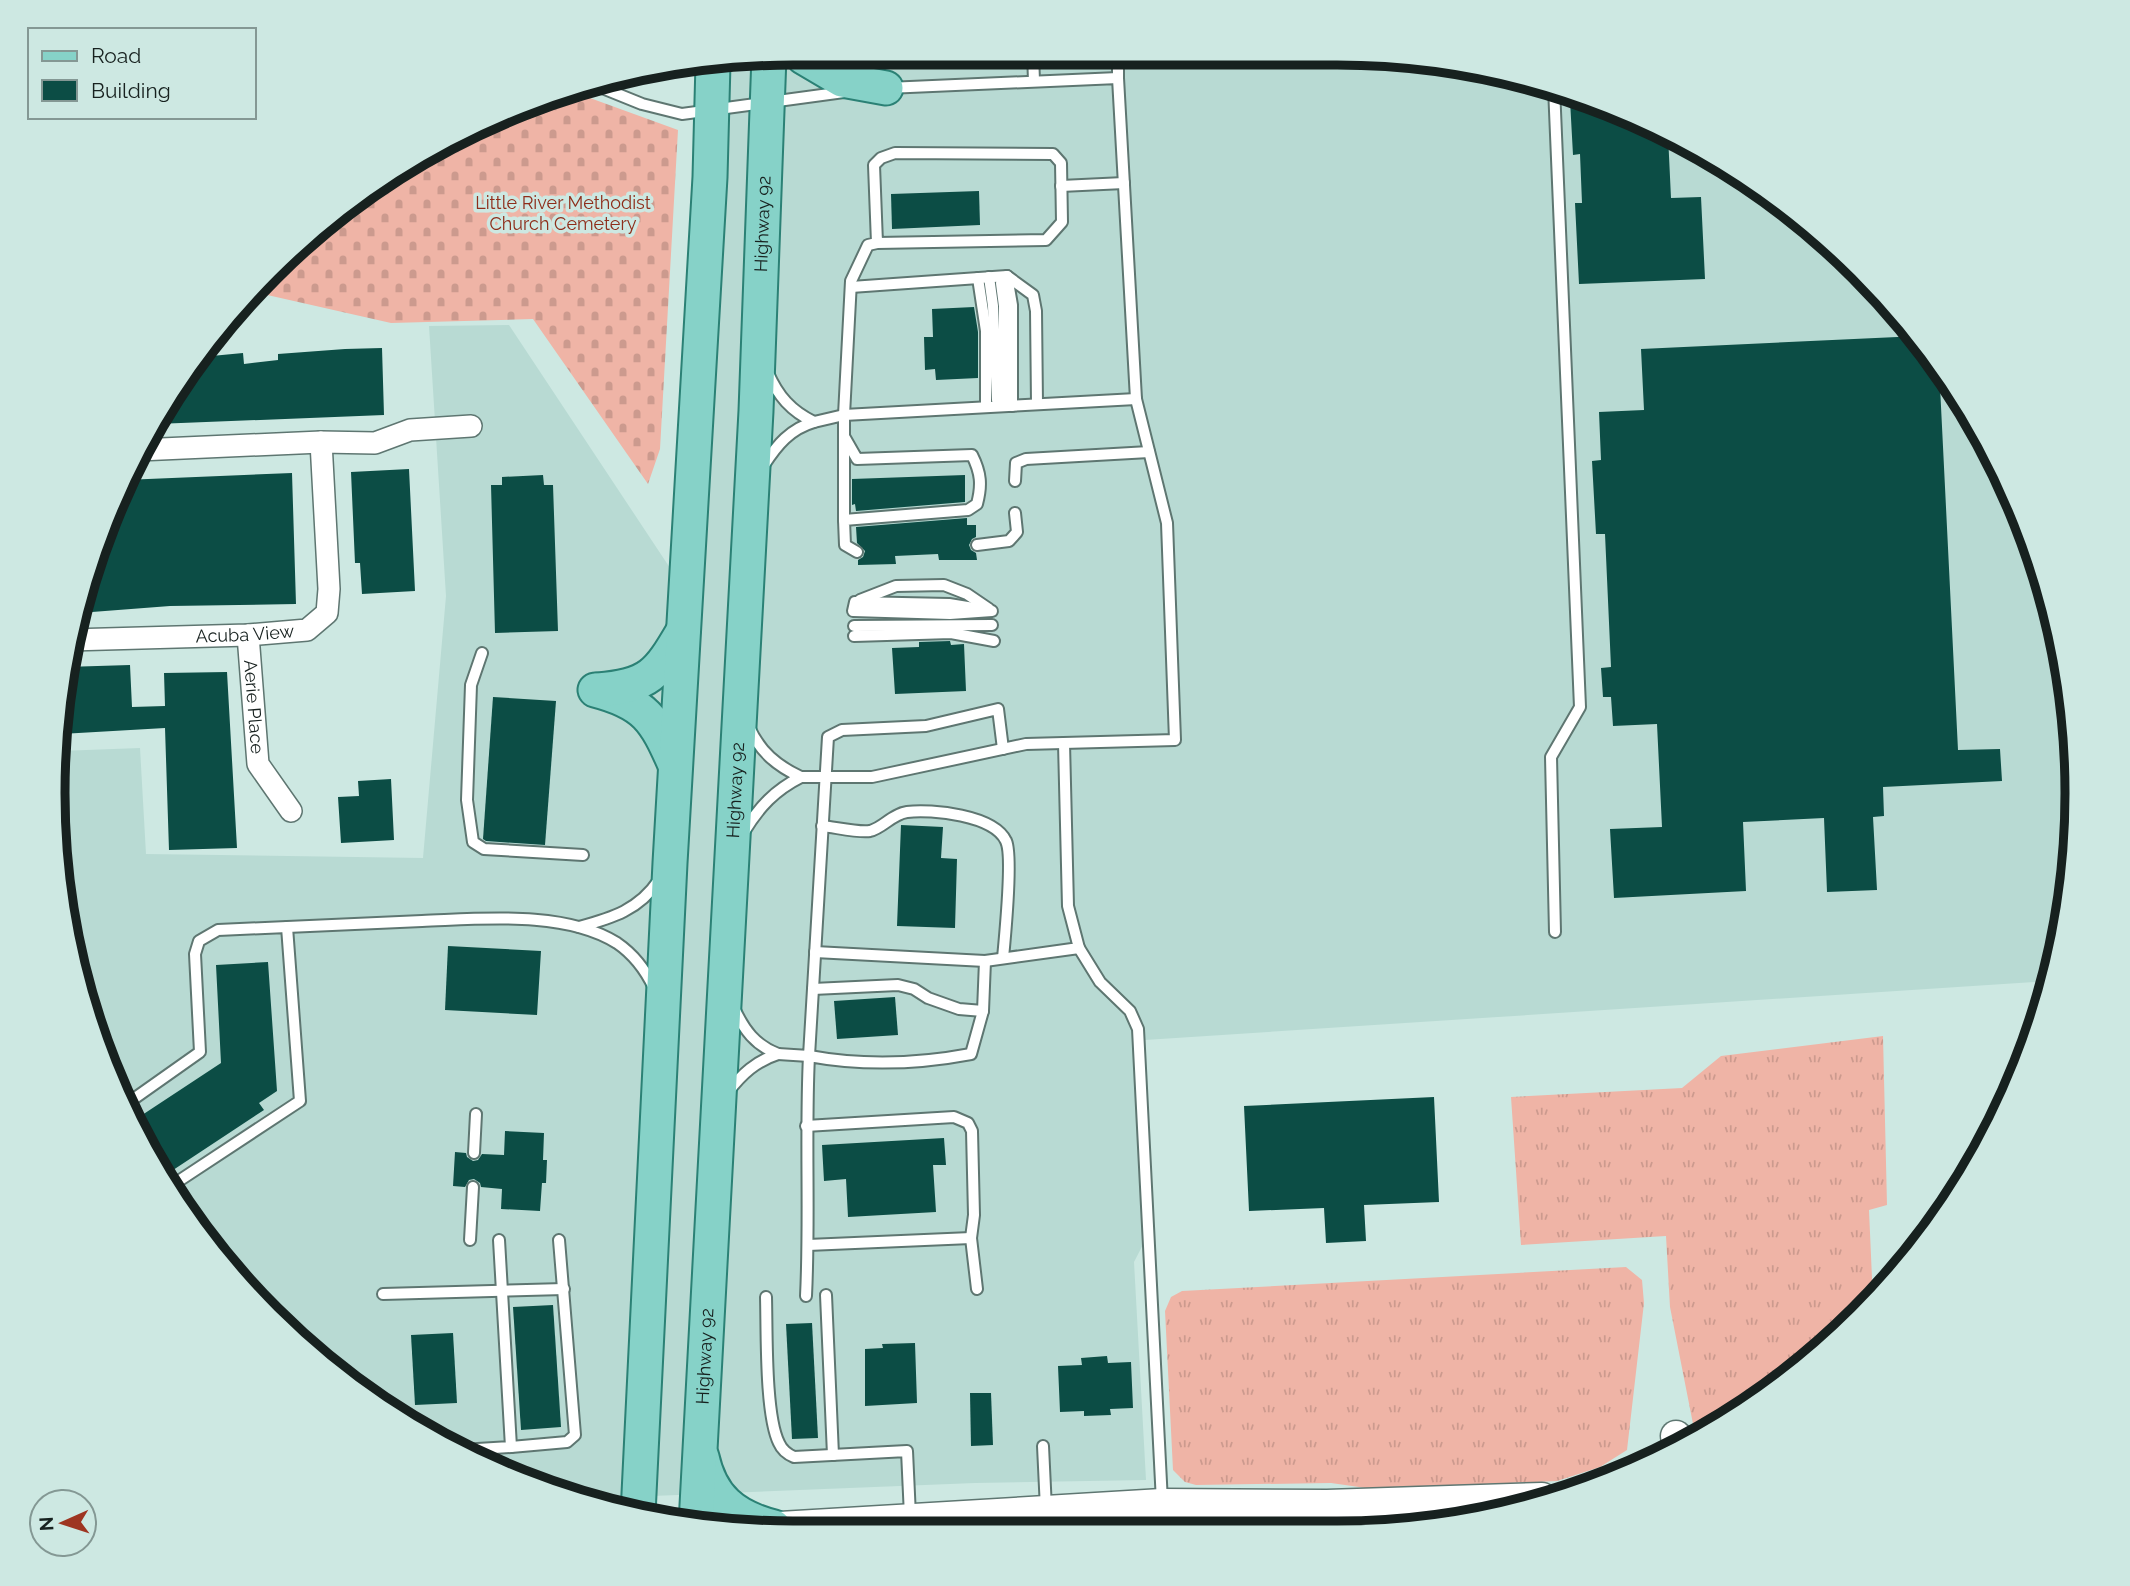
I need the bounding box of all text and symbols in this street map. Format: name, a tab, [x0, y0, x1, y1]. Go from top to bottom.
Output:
legend	[28, 28, 256, 119]
text: Road	[91, 43, 141, 68]
text: Building	[91, 78, 171, 103]
street label: Highway 92	[750, 175, 775, 272]
park label: Little River Methodist Church Cemetery	[475, 192, 651, 234]
street label: Acuba View	[195, 620, 295, 646]
street label: Aerie Place	[240, 659, 268, 755]
street label: Highway 92	[722, 741, 748, 839]
street label: Highway 92	[691, 1308, 718, 1405]
north arrow	[28, 1488, 98, 1558]
text: N	[35, 1516, 57, 1532]

